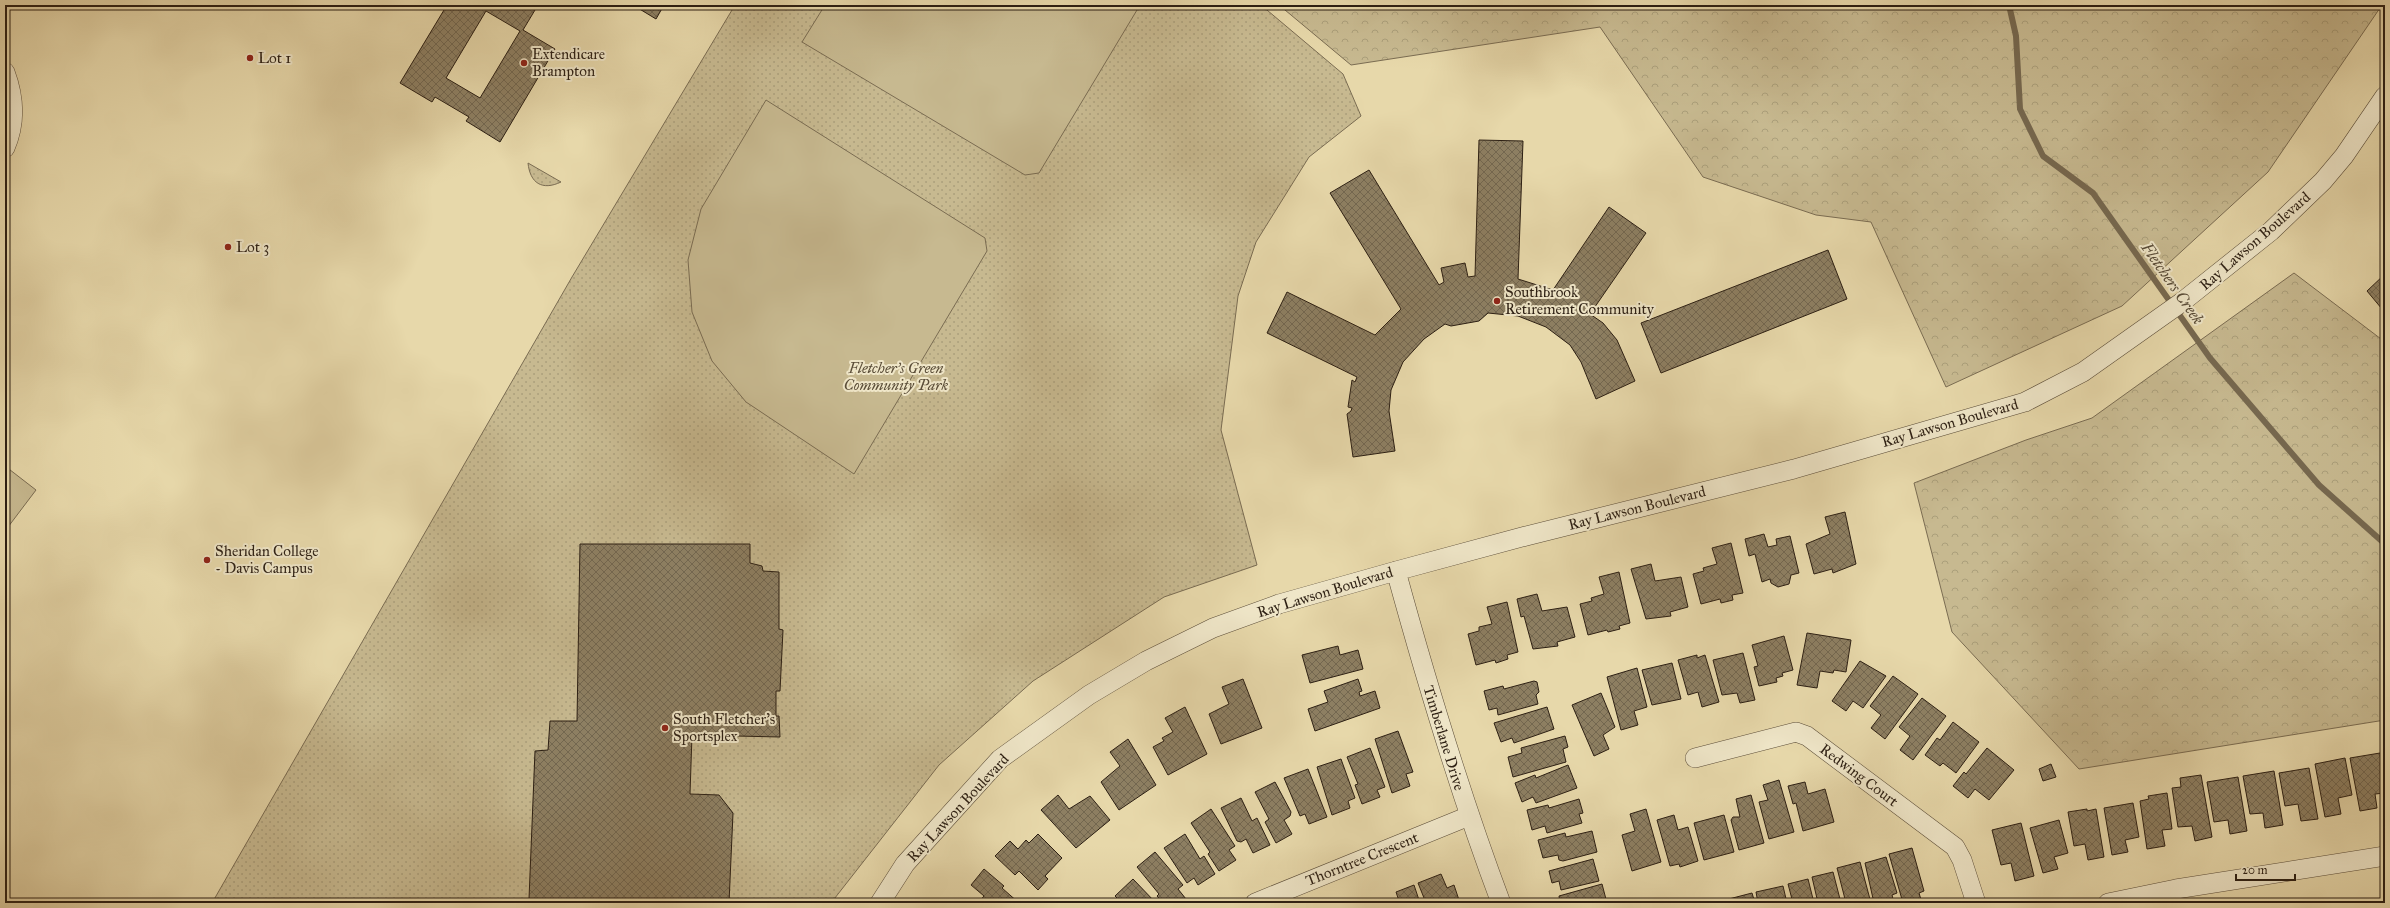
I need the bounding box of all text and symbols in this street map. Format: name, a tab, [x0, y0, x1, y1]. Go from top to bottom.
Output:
place label: Extendicare Brampton	[532, 45, 605, 80]
place label: Lot 1	[258, 49, 291, 67]
marker: Lot 1	[245, 53, 255, 63]
marker: Extendicare Brampton	[519, 58, 529, 68]
street label: Ray Lawson Boulevard	[2196, 188, 2314, 294]
place label: Lot 3	[236, 238, 269, 256]
water label: Fletchers Creek	[2137, 238, 2208, 328]
marker: Lot 3	[223, 242, 233, 252]
place label: Southbrook Retirement Community	[1505, 283, 1655, 318]
marker: Southbrook Retirement Community	[1492, 296, 1502, 306]
park label: Fletcher's Green Community Park	[844, 359, 949, 394]
street label: Ray Lawson Boulevard	[1880, 395, 2021, 451]
street label: Ray Lawson Boulevard	[1566, 482, 1708, 534]
place label: Sheridan College - Davis Campus	[215, 542, 318, 577]
marker: Sheridan College - Davis Campus	[202, 555, 212, 565]
street label: Ray Lawson Boulevard	[1255, 563, 1395, 621]
street label: Timberlane Drive	[1420, 683, 1468, 793]
place label: South Fletcher's Sportsplex	[673, 710, 775, 745]
marker: South Fletcher's Sportsplex	[660, 723, 670, 733]
street label: Redwing Court	[1816, 740, 1902, 811]
street label: Ray Lawson Boulevard	[903, 750, 1013, 866]
street label: Thorntree Crescent	[1303, 828, 1422, 890]
scale bar	[2236, 856, 2295, 882]
text: 20 m	[2242, 863, 2268, 877]

